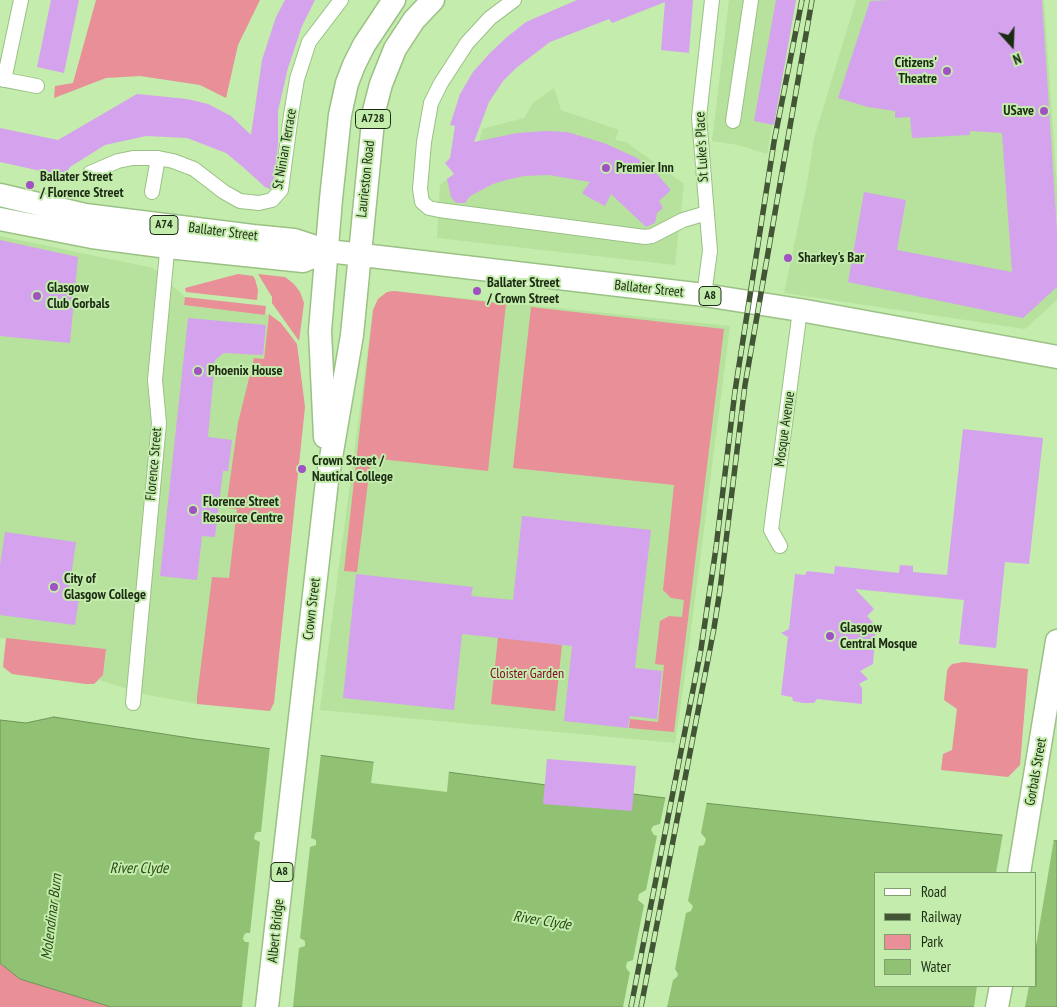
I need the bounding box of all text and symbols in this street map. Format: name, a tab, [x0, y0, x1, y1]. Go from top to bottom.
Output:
north arrow	[987, 20, 1037, 70]
text: N	[1010, 49, 1024, 69]
place label: Citizens' Theatre	[895, 55, 937, 88]
marker: Citizens' Theatre	[941, 65, 953, 77]
place label: USave	[1003, 103, 1034, 119]
marker: USave	[1038, 105, 1050, 117]
street label: St Ninian Terrace	[270, 107, 300, 191]
road number: A728	[356, 110, 390, 128]
street label: St Luke's Place	[692, 111, 712, 183]
street label: Laurieston Road	[354, 140, 378, 218]
place label: Premier Inn	[616, 160, 674, 176]
marker: Premier Inn	[600, 162, 612, 174]
place label: Ballater Street / Florence Street	[40, 169, 124, 202]
marker: Ballater Street / Florence Street	[24, 179, 36, 191]
road number: A74	[150, 216, 178, 234]
street label: Ballater Street	[187, 219, 259, 245]
place label: Sharkey's Bar	[798, 250, 864, 266]
marker: Sharkey's Bar	[782, 252, 794, 264]
place label: Ballater Street / Crown Street	[487, 275, 560, 308]
street label: Ballater Street	[614, 277, 684, 301]
place label: Glasgow Club Gorbals	[47, 280, 110, 312]
marker: Ballater Street / Crown Street	[471, 285, 483, 297]
road number: A8	[699, 286, 721, 306]
marker: Glasgow Club Gorbals	[31, 290, 43, 302]
place label: Phoenix House	[208, 363, 282, 379]
marker: Phoenix House	[192, 365, 204, 377]
street label: Mosque Avenue	[771, 390, 799, 468]
street label: Florence Street	[142, 427, 166, 501]
place label: Crown Street / Nautical College	[312, 453, 393, 486]
marker: Crown Street / Nautical College	[296, 463, 308, 475]
place label: Florence Street Resource Centre	[203, 494, 283, 526]
marker: Florence Street Resource Centre	[187, 504, 199, 516]
place label: City of Glasgow College	[64, 571, 146, 604]
street label: Crown Street	[300, 577, 324, 641]
marker: City of Glasgow College	[48, 581, 60, 593]
place label: Glasgow Central Mosque	[840, 620, 917, 652]
marker: Glasgow Central Mosque	[824, 630, 836, 642]
park label: Cloister Garden	[490, 666, 564, 682]
street label: Gorbals Street	[1022, 737, 1050, 807]
water label: River Clyde	[110, 860, 168, 878]
road number: A8	[271, 862, 293, 882]
legend	[874, 872, 1037, 987]
water label: Molendinar Burn	[38, 873, 66, 961]
text: Road	[921, 882, 947, 901]
street label: Albert Bridge	[264, 898, 288, 964]
text: Railway	[921, 907, 961, 926]
water label: River Clyde	[512, 908, 572, 934]
text: Park	[921, 932, 943, 951]
text: Water	[921, 957, 951, 976]

